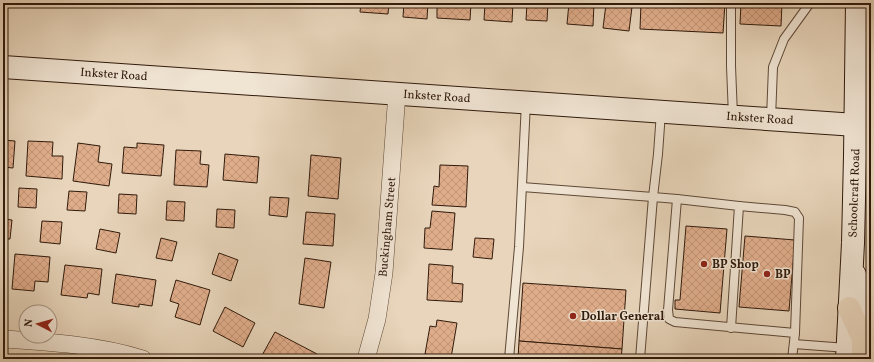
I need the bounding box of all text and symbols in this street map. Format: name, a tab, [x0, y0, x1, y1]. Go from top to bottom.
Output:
street label: Inkster Road	[80, 65, 148, 85]
street label: Inkster Road	[403, 87, 471, 107]
street label: Inkster Road	[726, 109, 794, 129]
street label: Schoolcraft Road	[845, 148, 865, 238]
street label: Buckingham Street	[376, 176, 400, 278]
place label: BP Shop	[712, 257, 759, 273]
marker: BP Shop	[699, 259, 709, 269]
place label: BP	[775, 267, 791, 283]
marker: BP	[762, 269, 772, 279]
north arrow	[18, 304, 58, 344]
place label: Dollar General	[581, 309, 664, 325]
marker: Dollar General	[568, 311, 578, 321]
text: N	[22, 318, 37, 328]

